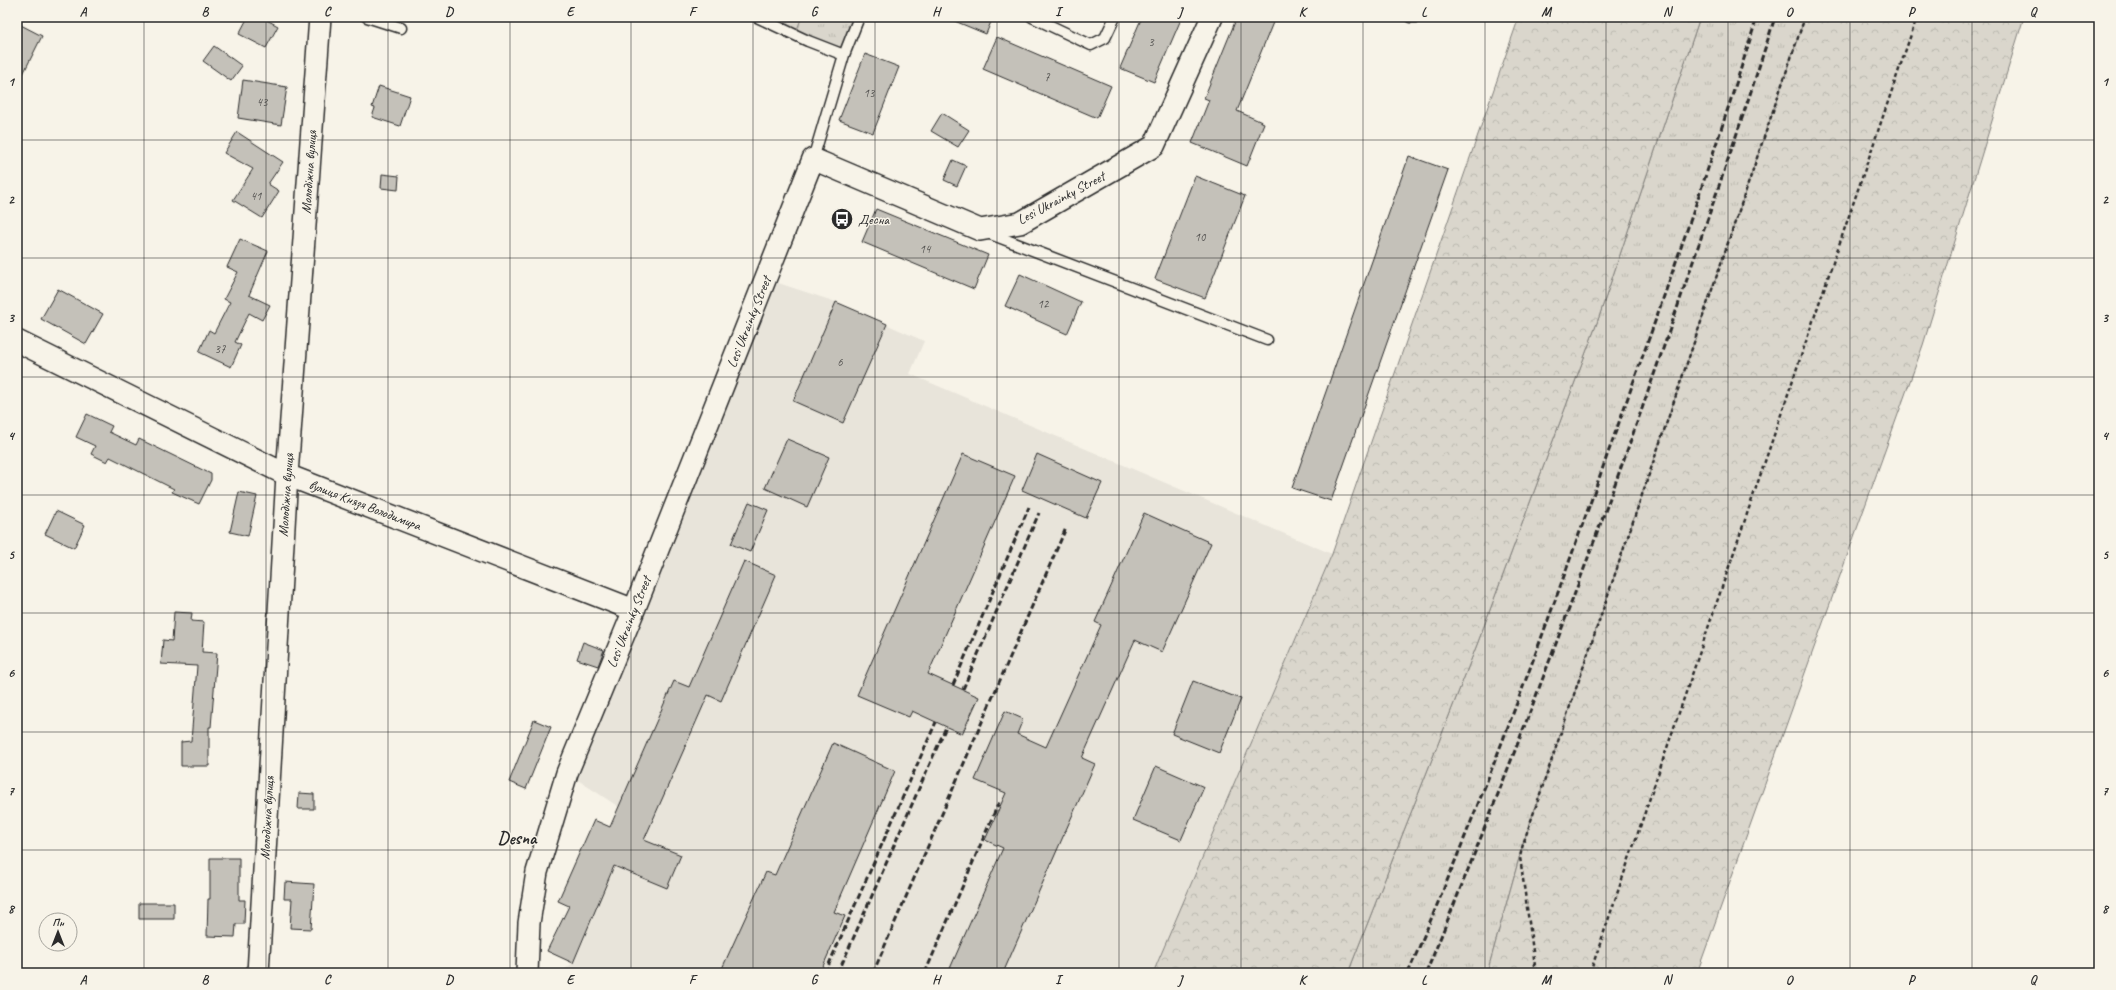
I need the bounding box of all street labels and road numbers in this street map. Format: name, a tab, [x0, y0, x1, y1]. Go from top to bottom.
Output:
street label: Молодіжна вулиця	[298, 129, 320, 214]
street label: Lesi Ukrainky Street	[1014, 167, 1110, 228]
street label: Lesi Ukrainky Street	[723, 272, 776, 370]
street label: Молодіжна вулиця	[275, 452, 297, 537]
street label: вулиця Князя Володимира	[307, 476, 424, 535]
street label: Lesi Ukrainky Street	[603, 572, 656, 670]
street label: Молодіжна вулиця	[256, 775, 278, 860]

